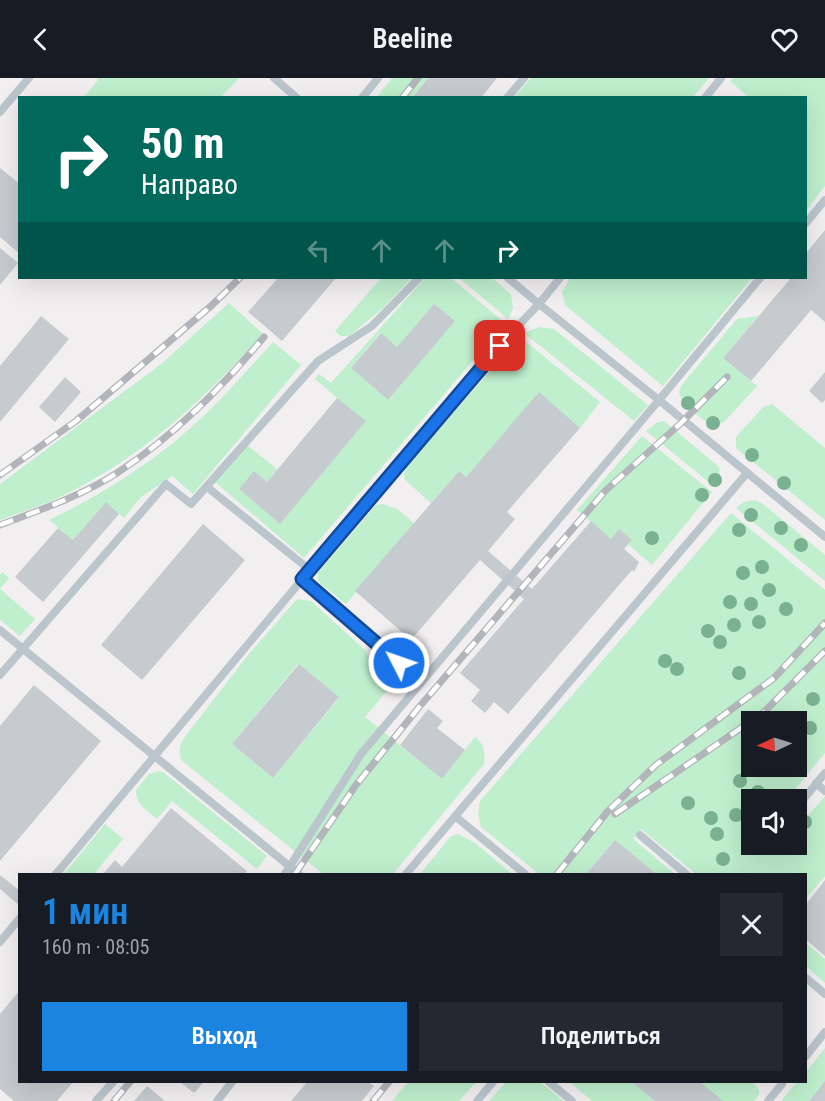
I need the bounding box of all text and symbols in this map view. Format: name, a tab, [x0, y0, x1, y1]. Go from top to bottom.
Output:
icon: back	[24, 23, 57, 56]
text: Beeline	[372, 23, 453, 55]
icon: heart	[768, 23, 801, 56]
text: 50 m	[141, 119, 224, 168]
icon: right	[42, 120, 120, 198]
text: Направо	[141, 169, 238, 201]
icon: left	[302, 234, 335, 267]
icon: ahead	[365, 234, 398, 267]
icon: ahead	[428, 234, 461, 267]
icon: right	[491, 234, 524, 267]
pin	[474, 320, 525, 371]
icon: arrive	[483, 329, 516, 362]
position arrow	[367, 631, 431, 695]
north arrow	[741, 711, 807, 777]
map controls	[741, 711, 807, 855]
button: sound	[741, 789, 807, 855]
text: 1 мин	[42, 891, 128, 933]
button: close	[720, 893, 783, 956]
text: 160 m · 08:05	[42, 935, 149, 959]
button: Выход	[42, 1002, 407, 1071]
button: Поделиться	[419, 1002, 783, 1071]

